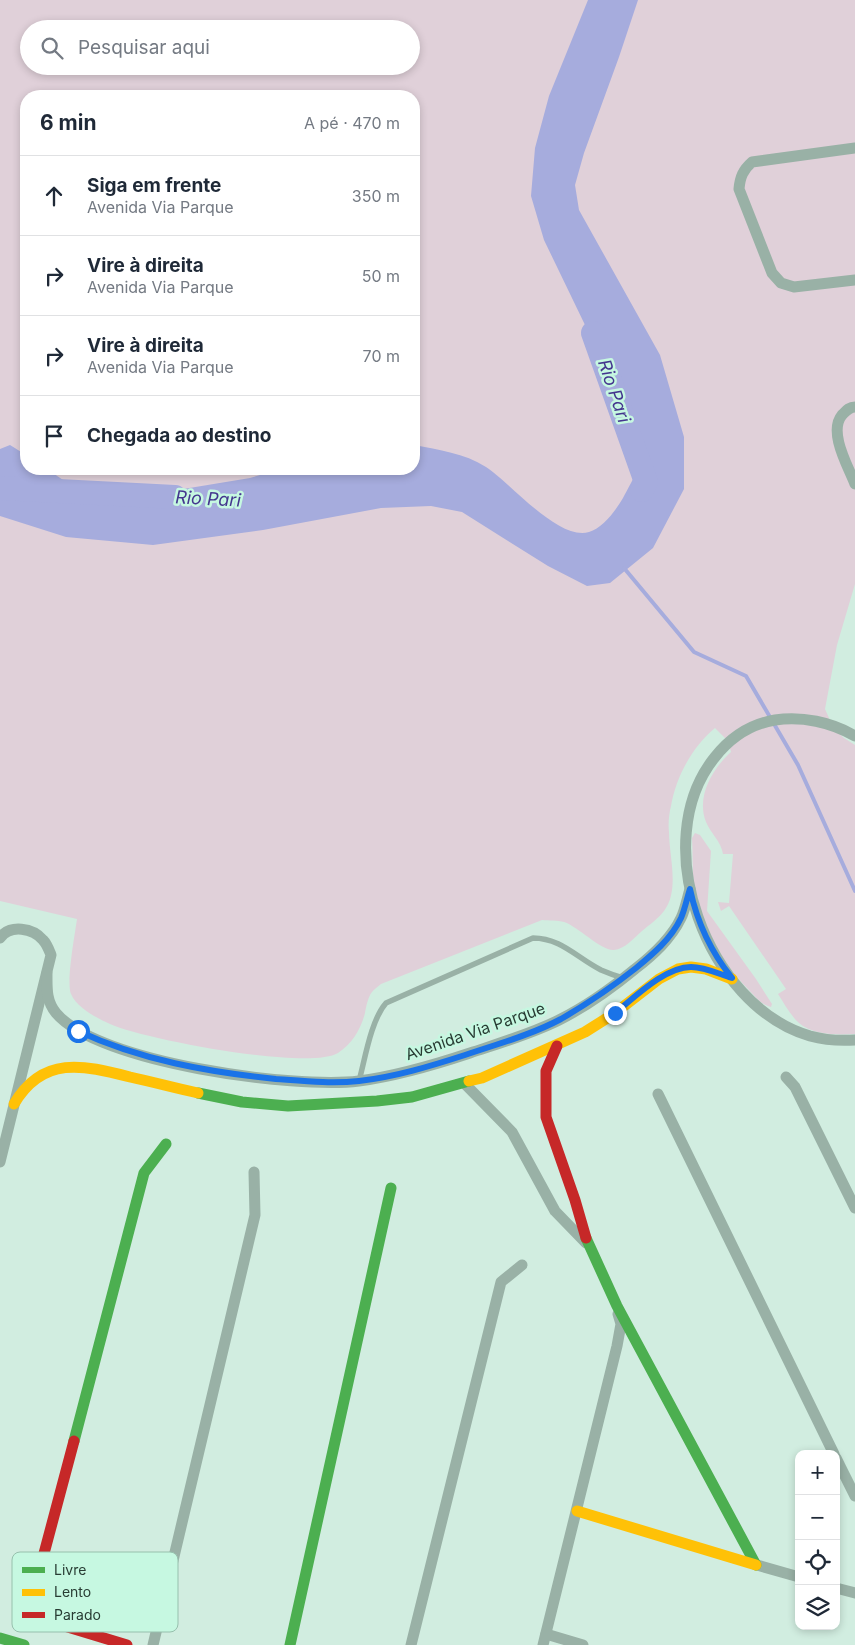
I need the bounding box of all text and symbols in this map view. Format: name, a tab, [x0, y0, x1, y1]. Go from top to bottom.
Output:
search box	[20, 20, 420, 75]
icon: search	[38, 34, 66, 62]
text: Pesquisar aqui	[78, 36, 210, 59]
text: 6 min	[40, 110, 97, 135]
text: A pé · 470 m	[304, 113, 400, 133]
text: Siga em frente	[87, 174, 221, 197]
icon: ahead	[40, 182, 68, 210]
text: 350 m	[352, 186, 400, 206]
text: Avenida Via Parque	[87, 197, 234, 217]
text: Vire à direita	[87, 254, 204, 277]
icon: right	[40, 262, 68, 290]
text: 50 m	[362, 266, 400, 286]
text: Avenida Via Parque	[87, 277, 234, 297]
text: Vire à direita	[87, 334, 204, 357]
icon: right	[40, 342, 68, 370]
text: 70 m	[363, 346, 400, 366]
water label: Rio Pari	[594, 356, 635, 426]
text: Avenida Via Parque	[87, 357, 234, 377]
icon: arrive	[40, 422, 68, 450]
text: Chegada ao destino	[87, 424, 271, 447]
water label: Rio Pari	[175, 486, 242, 511]
street label: Avenida Via Parque	[402, 998, 548, 1064]
route end	[604, 1002, 627, 1025]
route start	[67, 1020, 90, 1043]
map controls	[795, 1450, 840, 1630]
button: +	[795, 1450, 840, 1495]
button: −	[795, 1495, 840, 1540]
button: locate	[795, 1540, 840, 1585]
legend	[12, 1552, 178, 1632]
text: Livre	[54, 1561, 86, 1578]
text: Lento	[54, 1583, 91, 1600]
button: layers	[795, 1585, 840, 1630]
text: Parado	[54, 1606, 101, 1623]

